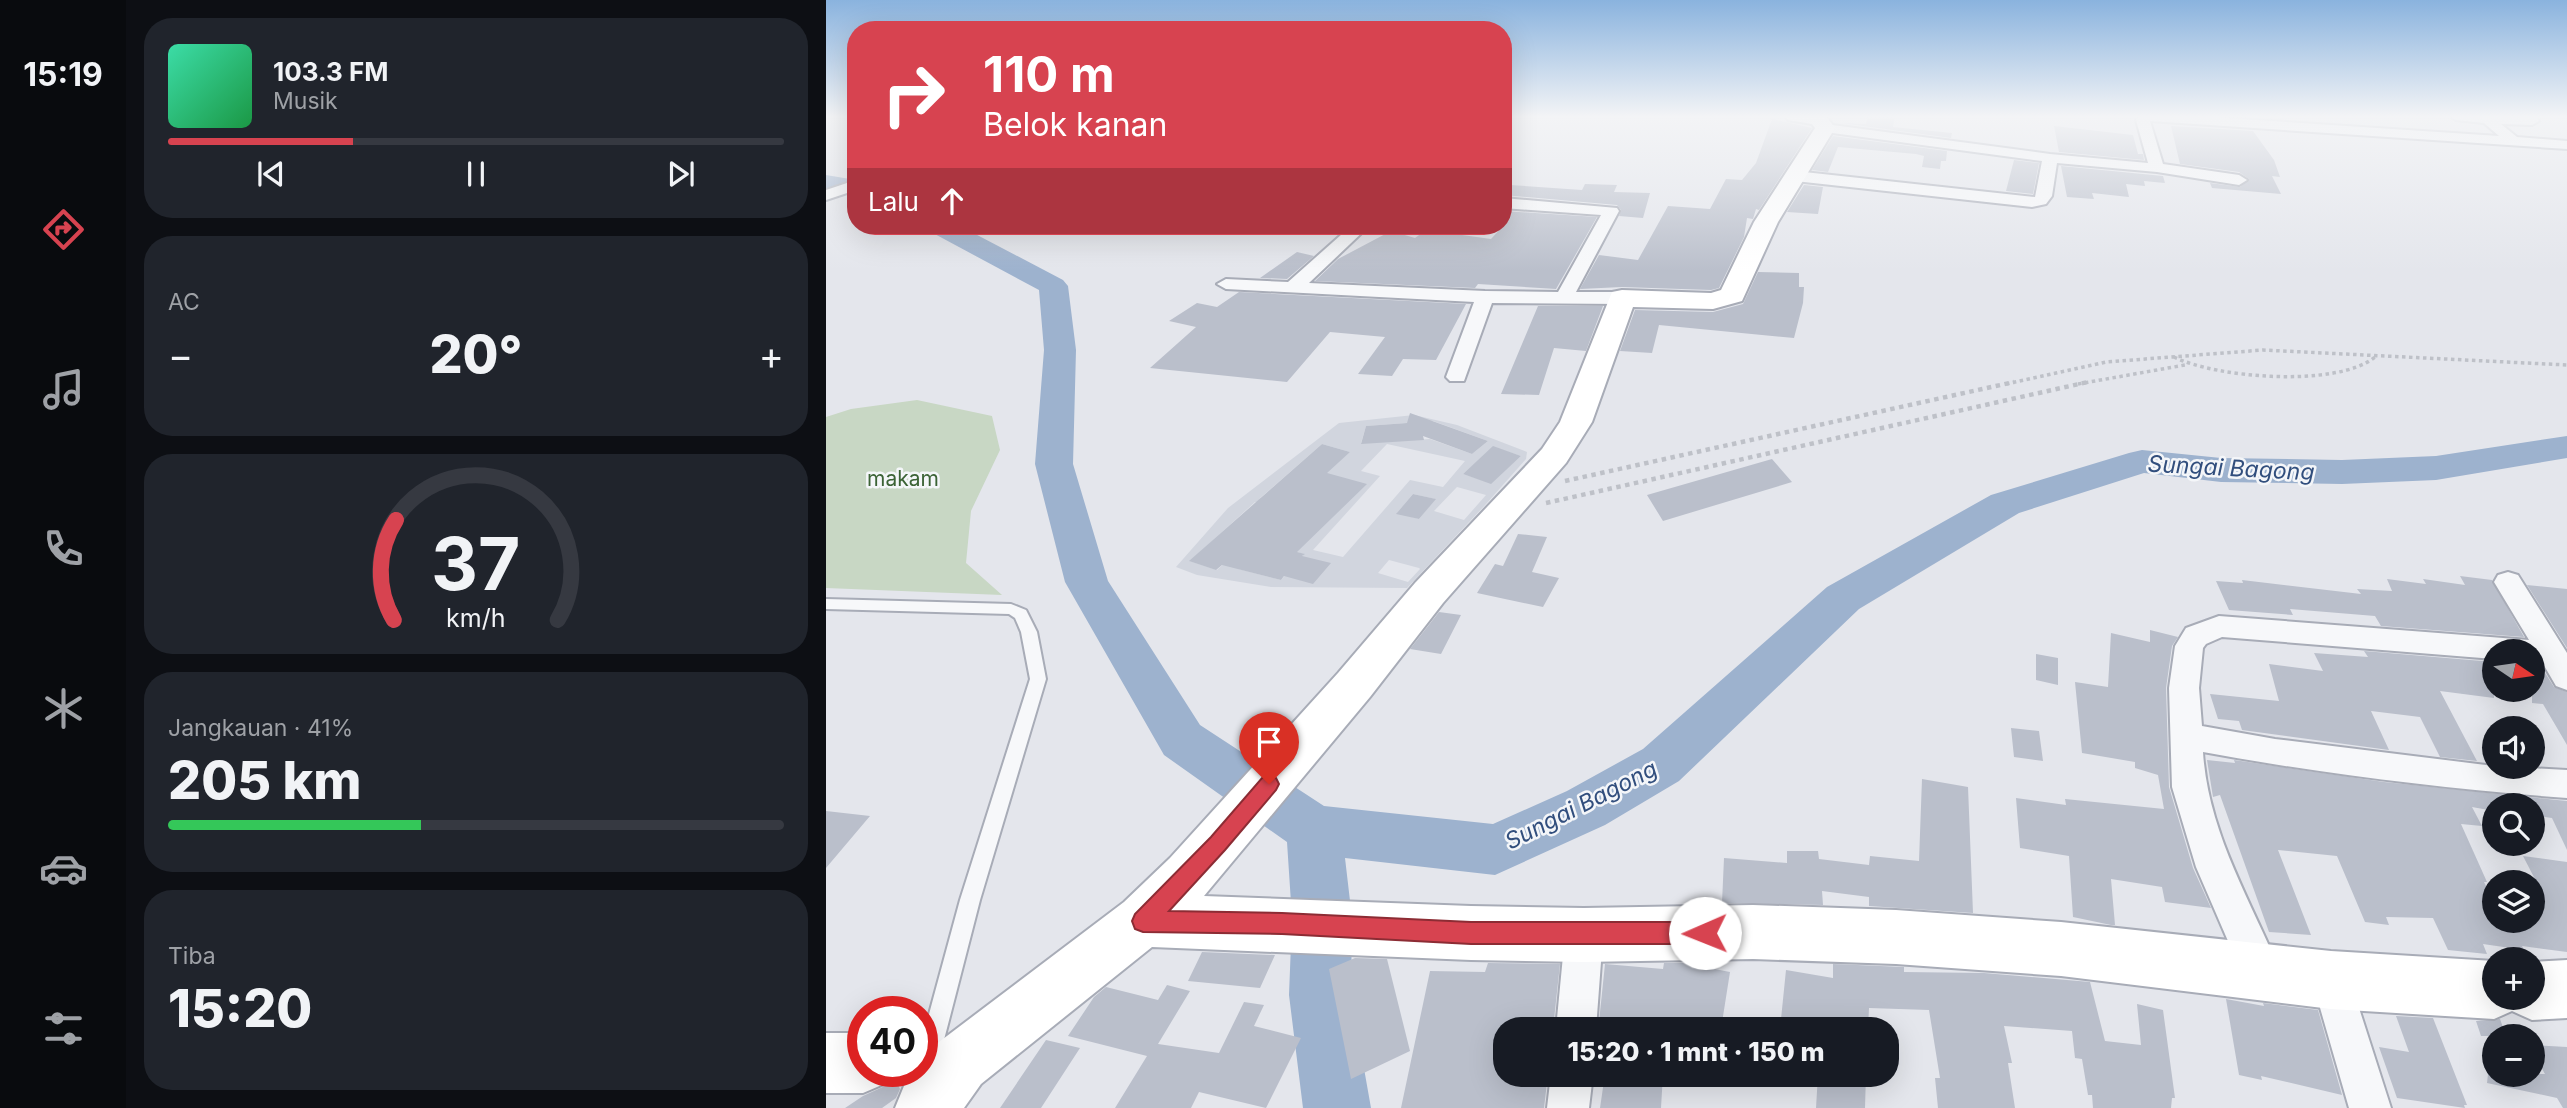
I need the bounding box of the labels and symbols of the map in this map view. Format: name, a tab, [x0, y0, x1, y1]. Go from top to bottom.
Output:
water label: Sungai Bagong	[2147, 450, 2315, 486]
park label: makam	[867, 466, 939, 491]
north arrow	[2482, 639, 2544, 702]
pin	[1239, 712, 1299, 784]
water label: Sungai Bagong	[1500, 755, 1662, 855]
position arrow	[1668, 896, 1742, 970]
speed limit sign: 40	[847, 996, 938, 1087]

